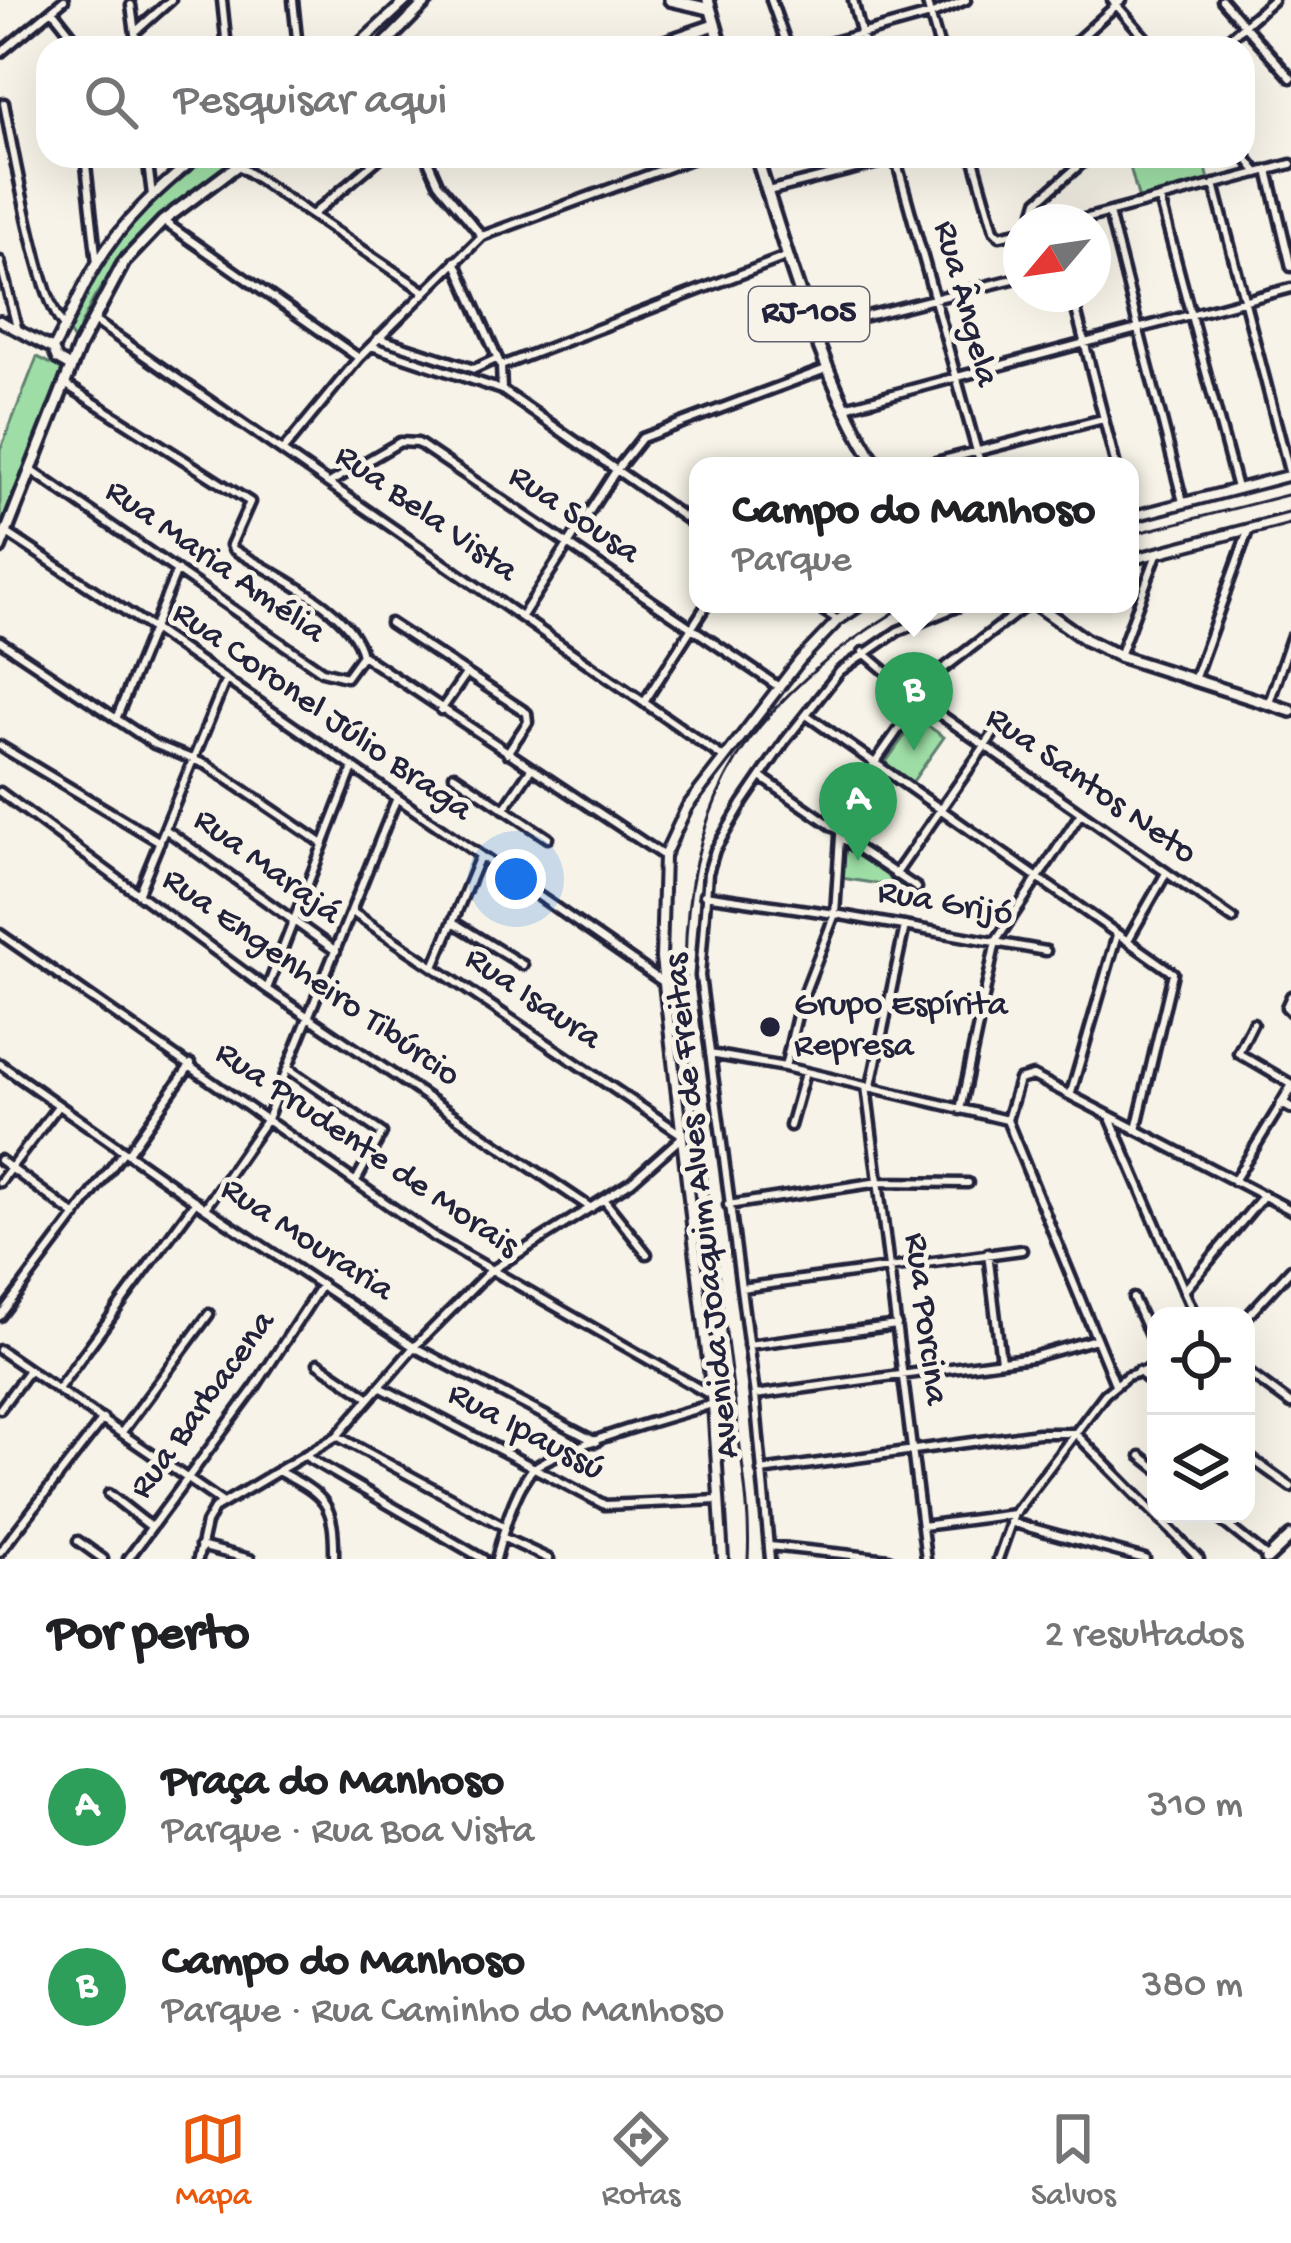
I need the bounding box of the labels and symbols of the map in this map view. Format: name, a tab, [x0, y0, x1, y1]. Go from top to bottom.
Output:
north arrow	[1003, 204, 1111, 312]
street label: Rua Ângela	[921, 217, 1007, 392]
road number: RJ-105	[749, 287, 869, 341]
street label: Rua Bela Vista	[325, 436, 526, 594]
street label: Rua Sousa	[499, 456, 648, 576]
street label: Rua Maria Amélia	[95, 471, 333, 656]
street label: Rua Coronel Júlio Braga	[163, 593, 480, 833]
pin: B	[875, 652, 953, 751]
street label: Rua Santos Neto	[976, 698, 1204, 876]
pin: A	[819, 762, 897, 861]
street label: Rua Marajá	[184, 800, 349, 937]
your location	[486, 849, 546, 909]
street label: Rua Engenheiro Tibúrcio	[152, 860, 468, 1098]
street label: Rua Grijó	[874, 872, 1016, 938]
street label: Rua Isaura	[455, 939, 609, 1062]
street label: Avenida Joaquim Alves de Freitas	[656, 950, 752, 1461]
place label: Grupo Espírita Represa	[794, 985, 1009, 1069]
marker: Grupo Espírita Represa	[757, 1014, 783, 1040]
street label: Rua Prudente de Morais	[206, 1033, 528, 1270]
street label: Rua Mouraria	[211, 1169, 402, 1314]
street label: Rua Porcina	[892, 1231, 956, 1408]
street label: Rua Barbacena	[121, 1303, 287, 1509]
street label: Rua Ipaussú	[439, 1374, 611, 1492]

